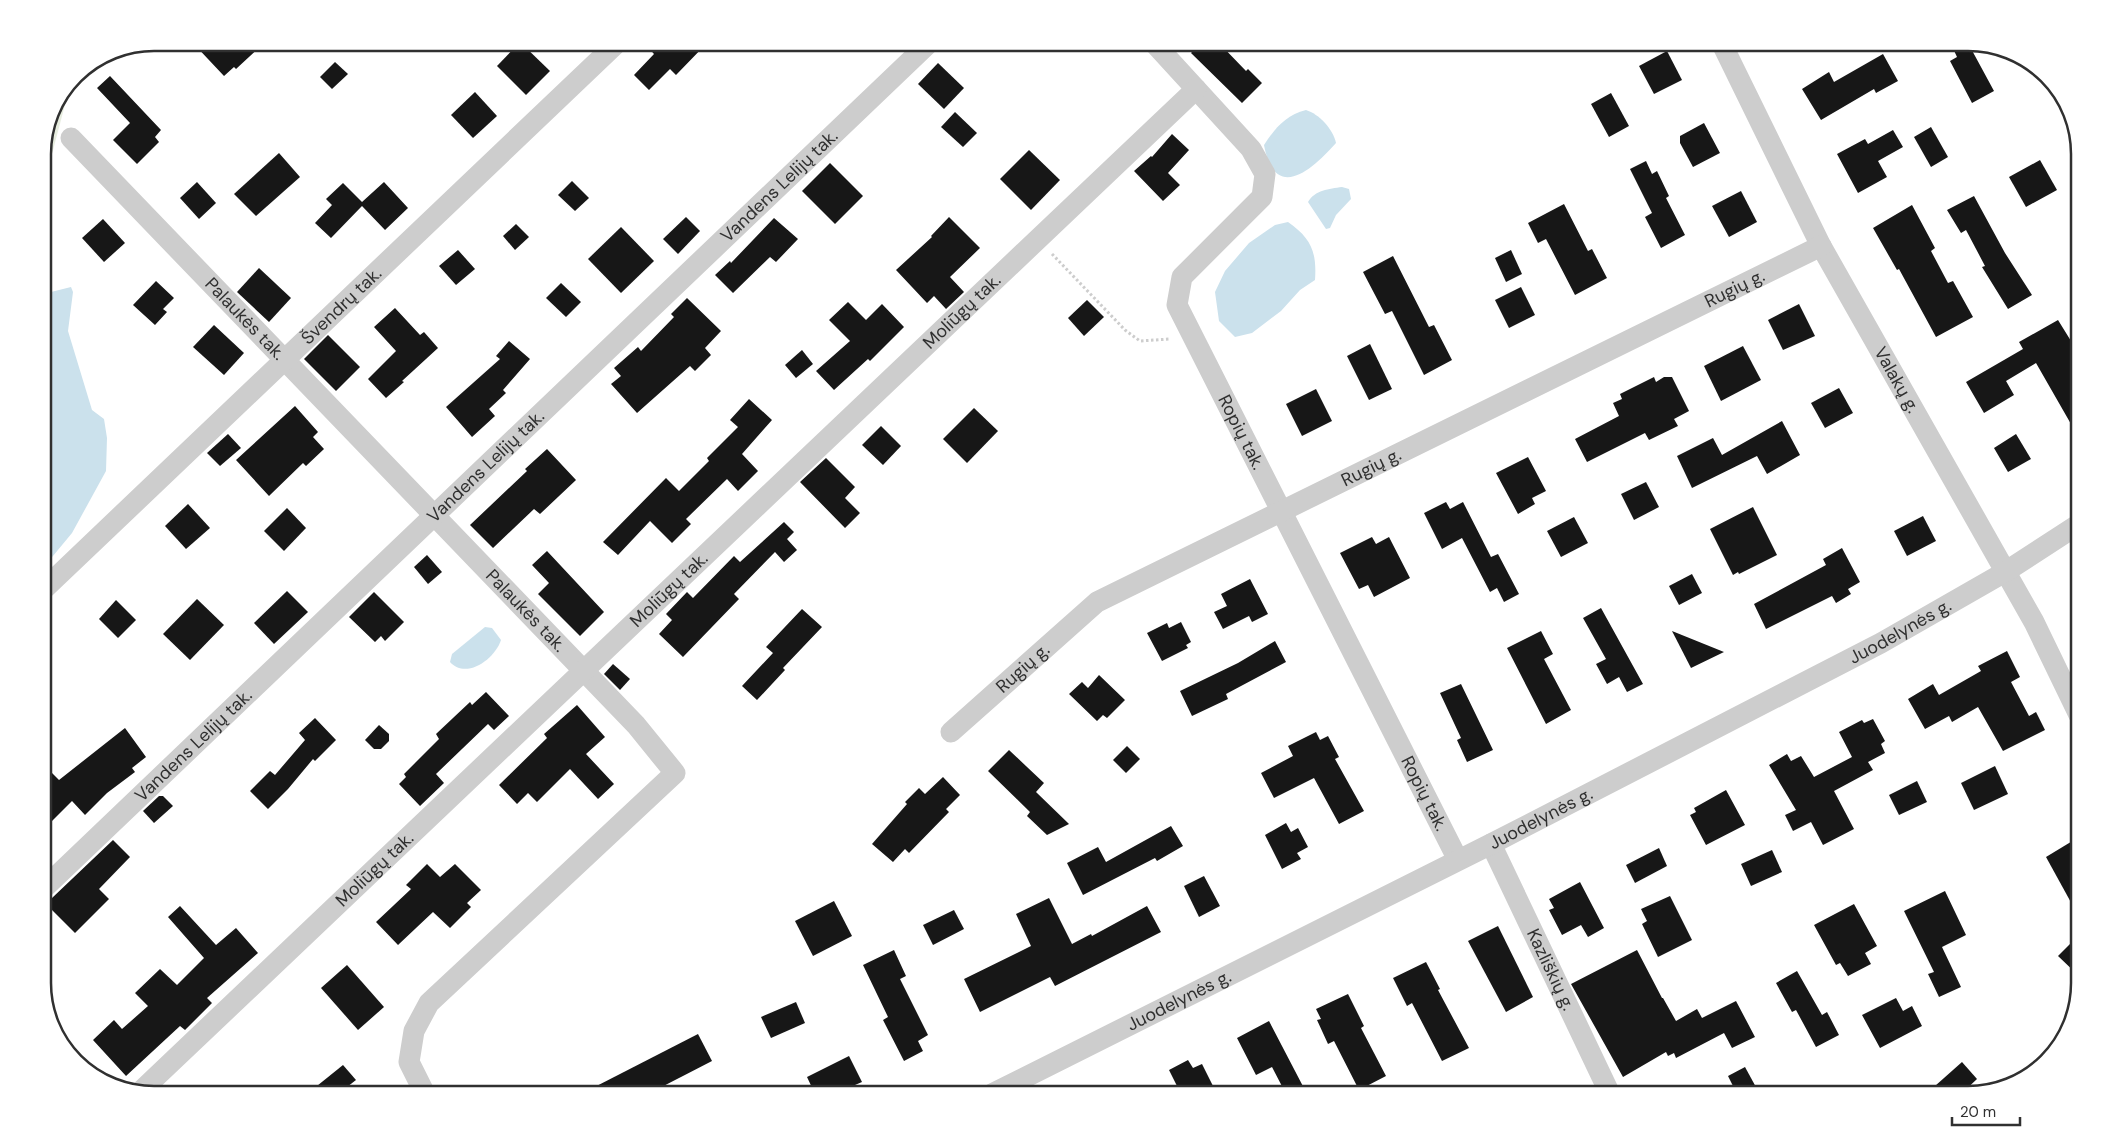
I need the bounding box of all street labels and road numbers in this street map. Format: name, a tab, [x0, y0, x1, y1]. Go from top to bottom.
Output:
street label: Vandens Lelijų tak.	[715, 124, 843, 248]
street label: Švendrų tak.	[296, 262, 387, 350]
street label: Rugių g.	[1701, 264, 1769, 313]
street label: Moliūgų tak.	[918, 269, 1006, 354]
street label: Palaukės tak.	[200, 272, 290, 365]
street label: Valakų g.	[1869, 342, 1925, 417]
street label: Ropių tak.	[1212, 391, 1270, 474]
street label: Vandens Lelijų tak.	[422, 405, 549, 528]
street label: Rugių g.	[1337, 442, 1405, 492]
street label: Moliūgų tak.	[625, 547, 713, 633]
street label: Palaukės tak.	[481, 564, 571, 657]
street label: Juodelynės g.	[1845, 593, 1955, 670]
street label: Rugių g.	[991, 638, 1055, 698]
street label: Vandens Lelijų tak.	[130, 684, 257, 807]
street label: Ropių tak.	[1395, 752, 1453, 835]
street label: Juodelynės g.	[1485, 782, 1597, 855]
street label: Moliūgų tak.	[330, 826, 419, 912]
street label: Kazliškių g.	[1521, 925, 1580, 1014]
street label: Juodelynės g.	[1123, 964, 1235, 1037]

